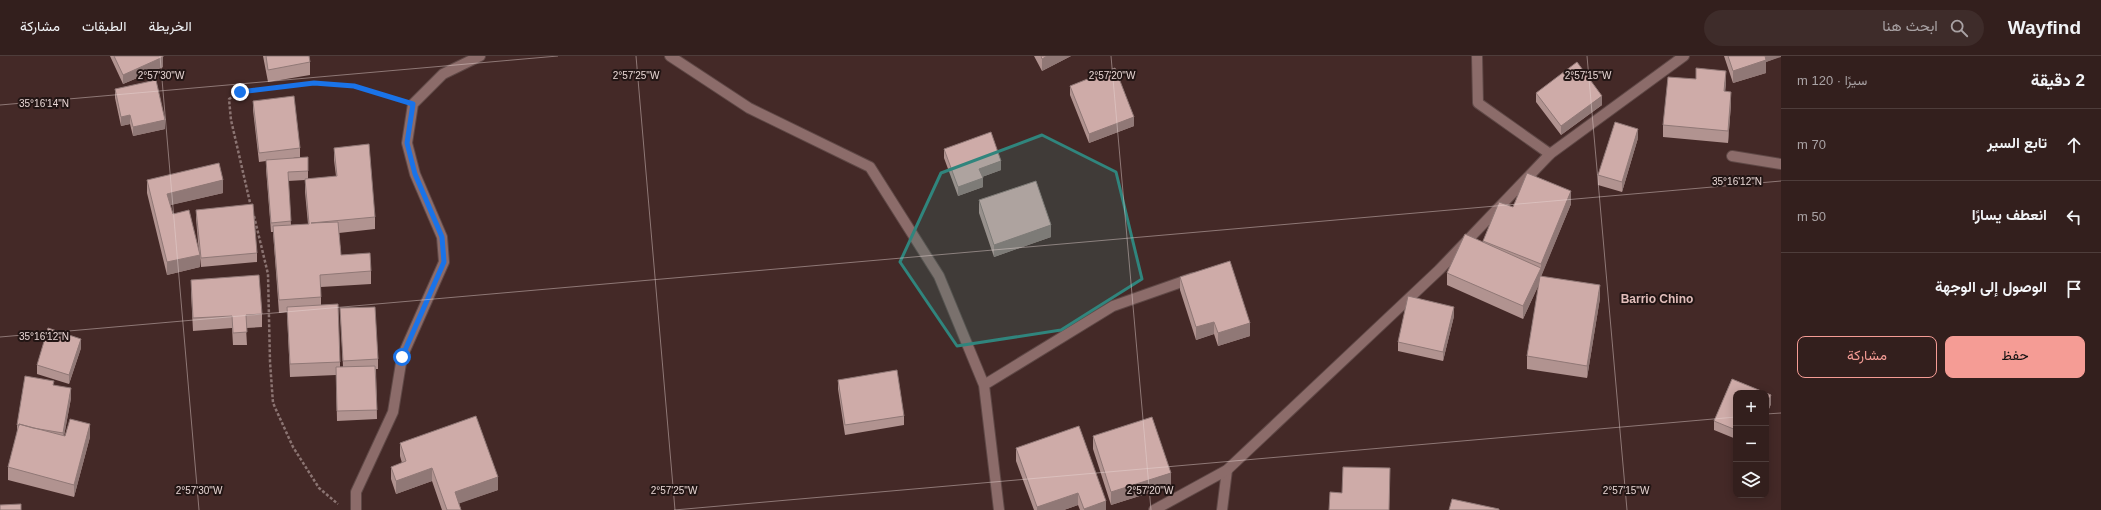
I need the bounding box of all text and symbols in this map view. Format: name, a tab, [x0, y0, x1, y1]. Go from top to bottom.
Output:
search box	[1704, 10, 1984, 46]
text: ابحث هنا	[1882, 17, 1938, 34]
icon: search	[1948, 17, 1970, 39]
text: Wayfind	[2008, 17, 2081, 38]
text: مشاركة	[20, 18, 60, 34]
text: الطبقات	[82, 18, 126, 34]
text: الخريطة	[148, 18, 192, 34]
text: 2°57'30"W	[138, 70, 185, 81]
text: 2°57'25"W	[613, 70, 660, 81]
text: 2°57'20"W	[1089, 70, 1136, 81]
text: 2°57'15"W	[1565, 70, 1612, 81]
text: 2 دقيقة	[2031, 71, 2085, 90]
text: سيرًا · 120 m	[1797, 73, 1867, 88]
route end	[231, 83, 249, 101]
text: 35°16'14"N	[19, 98, 69, 109]
text: تابع السير	[1987, 134, 2047, 151]
icon: ahead	[2063, 134, 2085, 156]
text: 70 m	[1797, 137, 1826, 152]
text: 35°16'12"N	[1712, 176, 1762, 187]
text: انعطف يسارًا	[1972, 206, 2047, 223]
icon: left	[2063, 206, 2085, 228]
text: 50 m	[1797, 209, 1826, 224]
text: الوصول إلى الوجهة	[1935, 278, 2047, 295]
icon: arrive	[2063, 278, 2085, 300]
district label: Barrio Chino	[1621, 292, 1693, 306]
text: 35°16'12"N	[19, 331, 69, 342]
button: مشاركة	[1797, 336, 1937, 378]
button: حفظ	[1945, 336, 2085, 378]
route start	[393, 348, 411, 366]
map controls	[1733, 390, 1769, 498]
button: +	[1733, 390, 1769, 426]
button: −	[1733, 426, 1769, 462]
button: layers	[1733, 462, 1769, 498]
text: 2°57'30"W	[176, 485, 223, 496]
text: 2°57'25"W	[651, 485, 698, 496]
text: 2°57'20"W	[1127, 485, 1174, 496]
text: 2°57'15"W	[1603, 485, 1650, 496]

